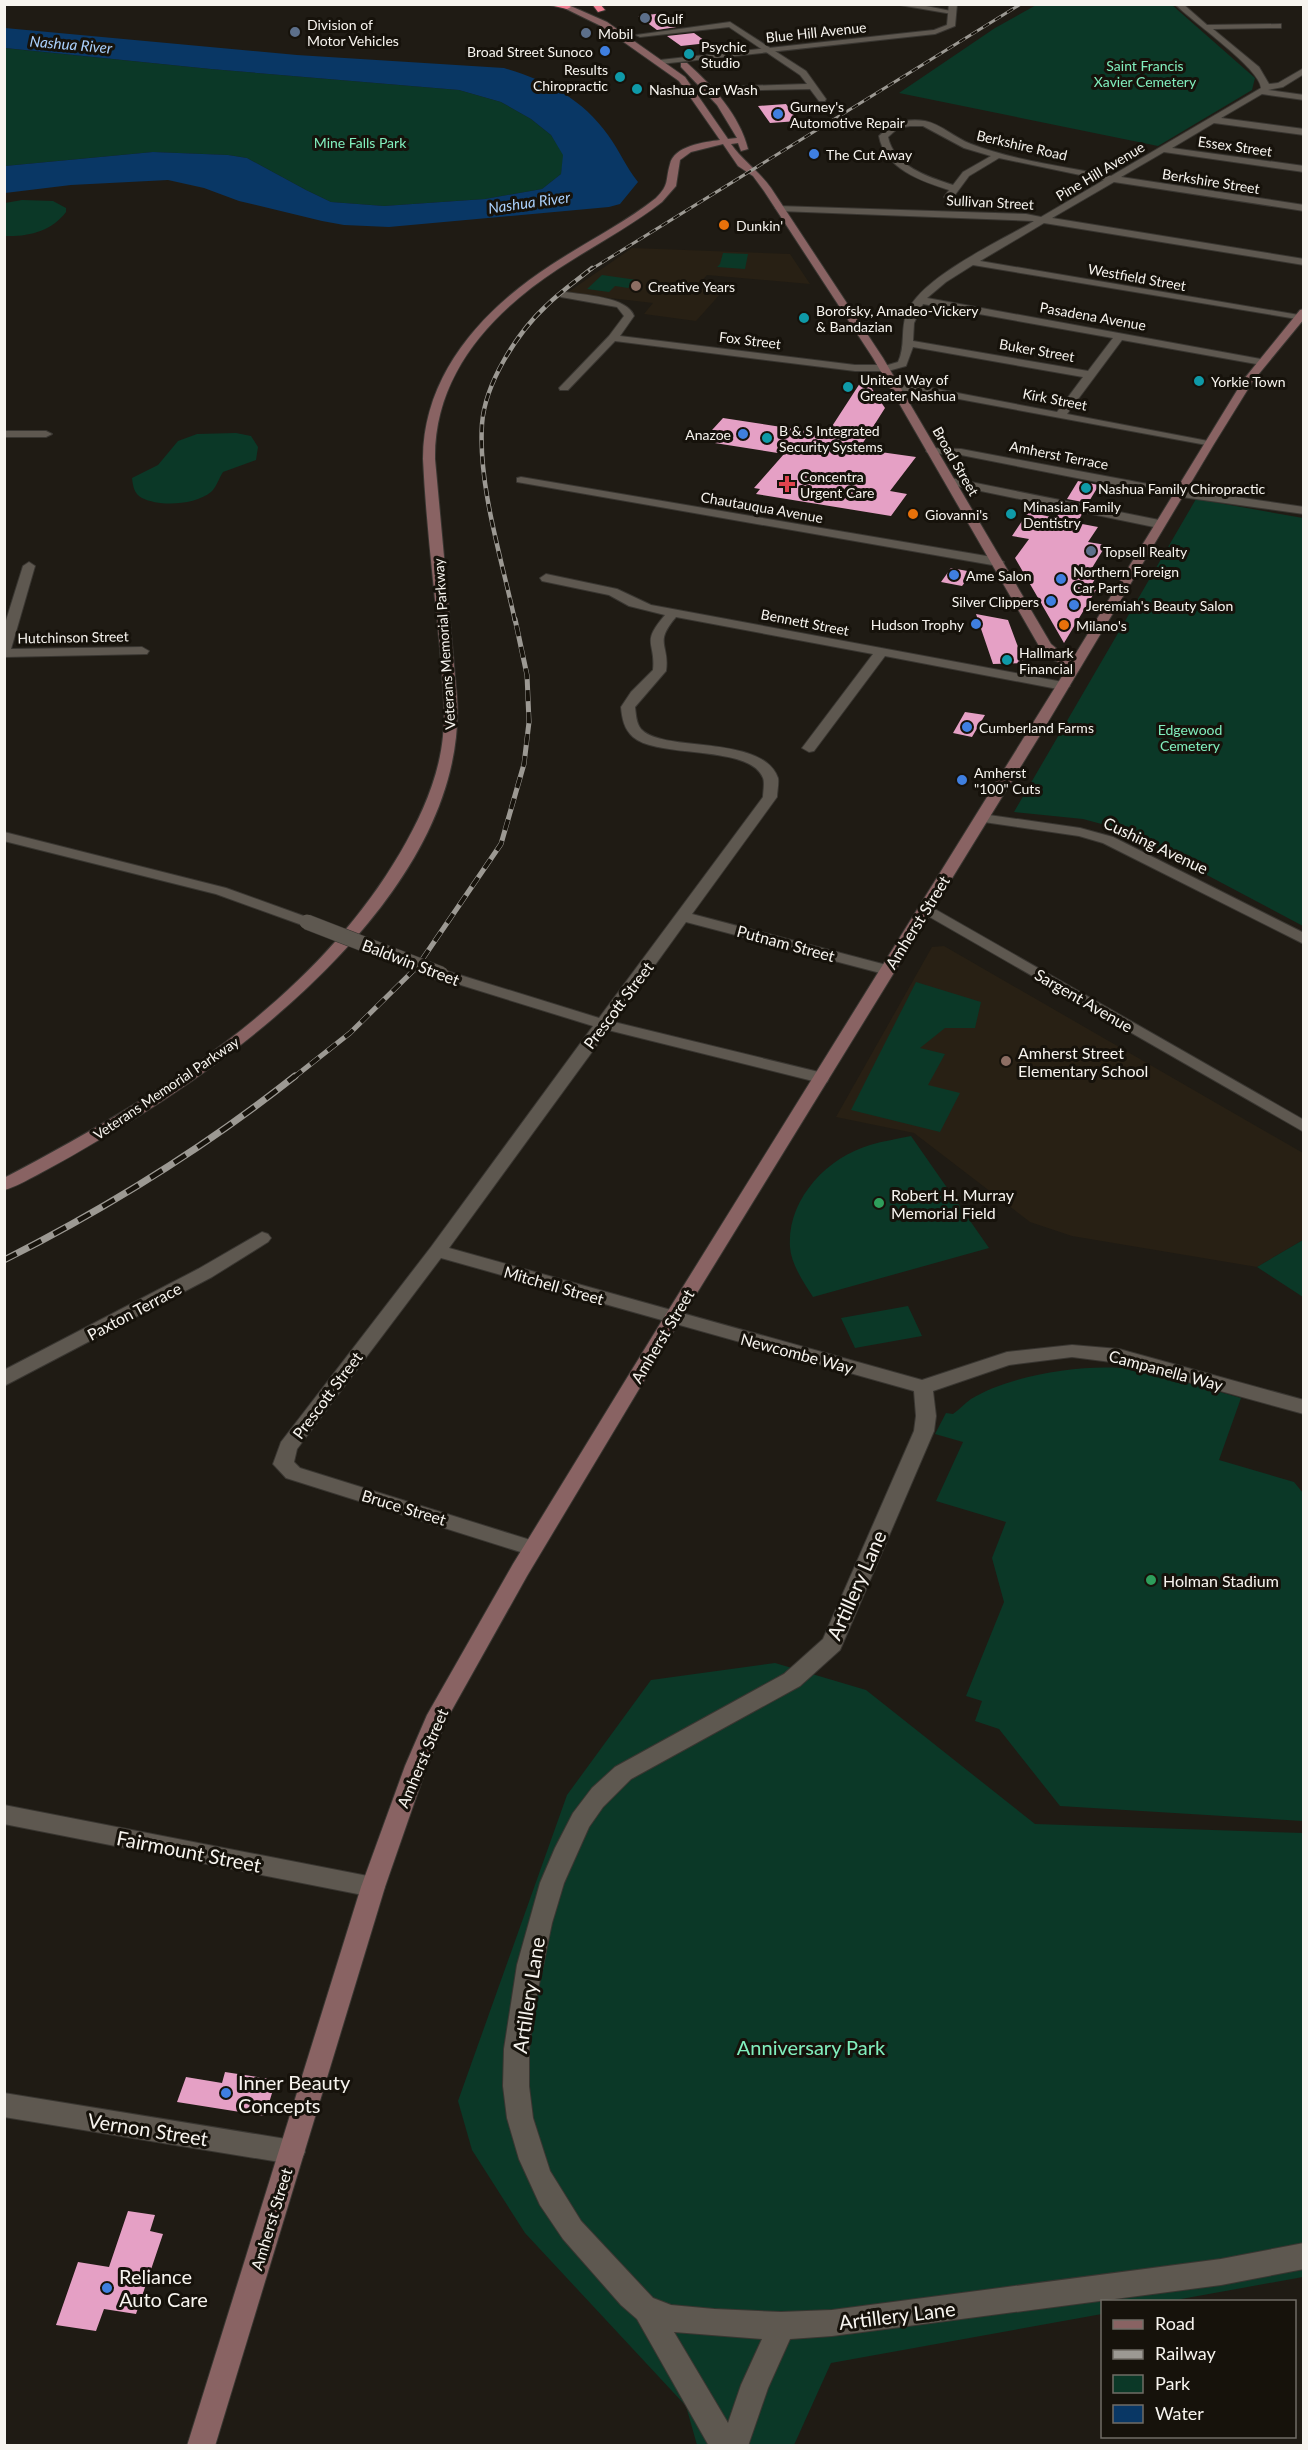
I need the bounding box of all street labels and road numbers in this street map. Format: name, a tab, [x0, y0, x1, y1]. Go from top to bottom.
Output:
street label: Blue Hill Avenue	[765, 18, 867, 46]
street label: Berkshire Road	[975, 126, 1069, 164]
street label: Essex Street	[1197, 132, 1273, 160]
street label: Pine Hill Avenue	[1053, 138, 1147, 204]
street label: Berkshire Street	[1161, 165, 1261, 197]
street label: Sullivan Street	[946, 191, 1034, 213]
street label: Westfield Street	[1087, 260, 1187, 294]
street label: Pasadena Avenue	[1039, 298, 1147, 334]
street label: Fox Street	[718, 328, 782, 352]
street label: Buker Street	[998, 335, 1076, 365]
street label: Kirk Street	[1021, 384, 1089, 414]
street label: Broad Street	[929, 423, 983, 499]
street label: Amherst Terrace	[1008, 437, 1110, 473]
street label: Chautauqua Avenue	[700, 488, 824, 526]
street label: Veterans Memorial Parkway	[429, 557, 458, 730]
street label: Bennett Street	[760, 605, 850, 639]
street label: Hutchinson Street	[17, 628, 129, 646]
street label: Cushing Avenue	[1101, 813, 1211, 877]
street label: Amherst Street	[881, 872, 953, 972]
street label: Putnam Street	[735, 921, 837, 965]
street label: Baldwin Street	[360, 935, 462, 989]
street label: Prescott Street	[579, 958, 657, 1052]
street label: Sargent Avenue	[1032, 964, 1136, 1036]
street label: Veterans Memorial Parkway	[90, 1032, 243, 1143]
street label: Mitchell Street	[502, 1262, 606, 1308]
street label: Paxton Terrace	[84, 1278, 184, 1344]
street label: Amherst Street	[627, 1285, 698, 1386]
street label: Newcombe Way	[739, 1329, 856, 1377]
street label: Campanella Way	[1107, 1346, 1226, 1395]
street label: Prescott Street	[288, 1348, 366, 1442]
street label: Bruce Street	[360, 1485, 449, 1529]
street label: Artillery Lane	[821, 1527, 891, 1643]
street label: Amherst Street	[393, 1705, 452, 1810]
street label: Fairmount Street	[115, 1825, 263, 1877]
street label: Artillery Lane	[507, 1935, 549, 2055]
street label: Vernon Street	[86, 2108, 210, 2150]
street label: Amherst Street	[246, 2165, 296, 2272]
street label: Artillery Lane	[837, 2296, 957, 2334]

